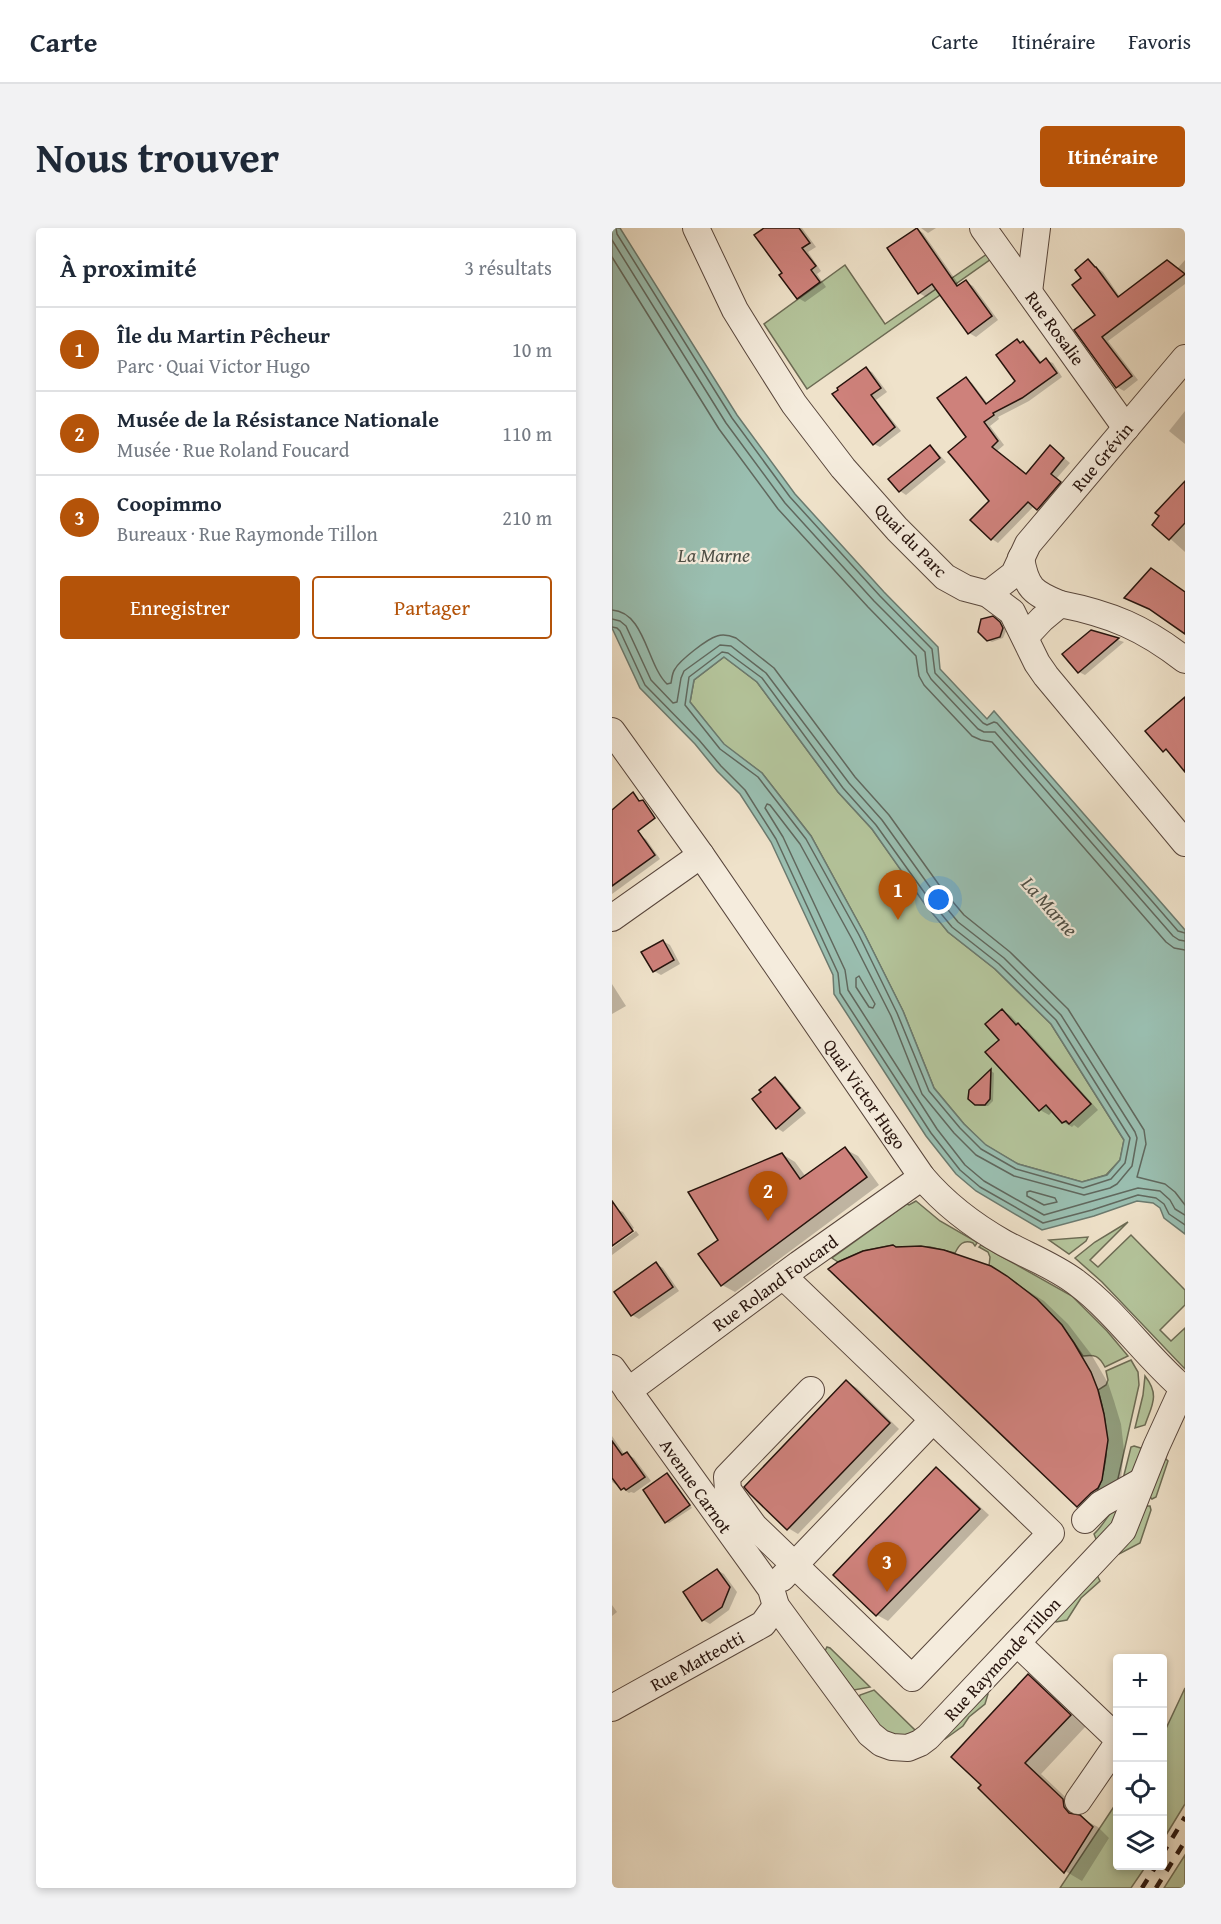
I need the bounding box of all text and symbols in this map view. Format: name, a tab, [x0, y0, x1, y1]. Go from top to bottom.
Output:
text: Carte	[30, 21, 97, 62]
text: Carte	[931, 26, 978, 57]
text: Itinéraire	[1011, 26, 1095, 57]
text: Favoris	[1128, 26, 1191, 57]
text: Nous trouver	[36, 126, 279, 187]
button: Itinéraire	[1040, 126, 1185, 187]
text: À proximité	[60, 248, 197, 287]
text: 3 résultats	[464, 253, 552, 282]
street label: Rue Rosalie	[1019, 285, 1091, 371]
text: Île du Martin Pêcheur	[117, 319, 330, 351]
text: 1	[74, 335, 85, 364]
text: 10 m	[512, 335, 552, 364]
text: Parc · Quai Victor Hugo	[117, 351, 310, 380]
text: Musée de la Résistance Nationale	[117, 403, 439, 435]
street label: Rue Grévin	[1065, 416, 1139, 498]
text: 2	[74, 419, 85, 448]
text: 110 m	[502, 419, 552, 448]
text: Musée · Rue Roland Foucard	[117, 435, 349, 464]
text: Coopimmo	[117, 487, 222, 519]
street label: Quai du Parc	[868, 497, 954, 583]
text: 3	[74, 503, 85, 532]
text: 210 m	[502, 503, 552, 532]
text: Bureaux · Rue Raymonde Tillon	[117, 519, 378, 548]
water label: La Marne	[677, 540, 750, 569]
button: Enregistrer	[60, 576, 300, 639]
button: Partager	[312, 576, 552, 639]
water label: La Marne	[1014, 869, 1085, 943]
pin: 1	[878, 870, 918, 920]
your location	[924, 885, 953, 914]
street label: Quai Victor Hugo	[817, 1033, 913, 1155]
pin: 2	[748, 1172, 788, 1221]
street label: Rue Roland Foucard	[707, 1228, 844, 1338]
street label: Avenue Carnot	[653, 1433, 739, 1540]
pin: 3	[868, 1542, 906, 1592]
street label: Rue Raymonde Tillon	[937, 1591, 1067, 1727]
street label: Rue Matteotti	[645, 1624, 749, 1698]
map controls	[1113, 1654, 1167, 1870]
button: +	[1113, 1654, 1167, 1708]
button: −	[1113, 1708, 1167, 1762]
button: locate	[1113, 1762, 1167, 1816]
button: layers	[1113, 1816, 1167, 1870]

